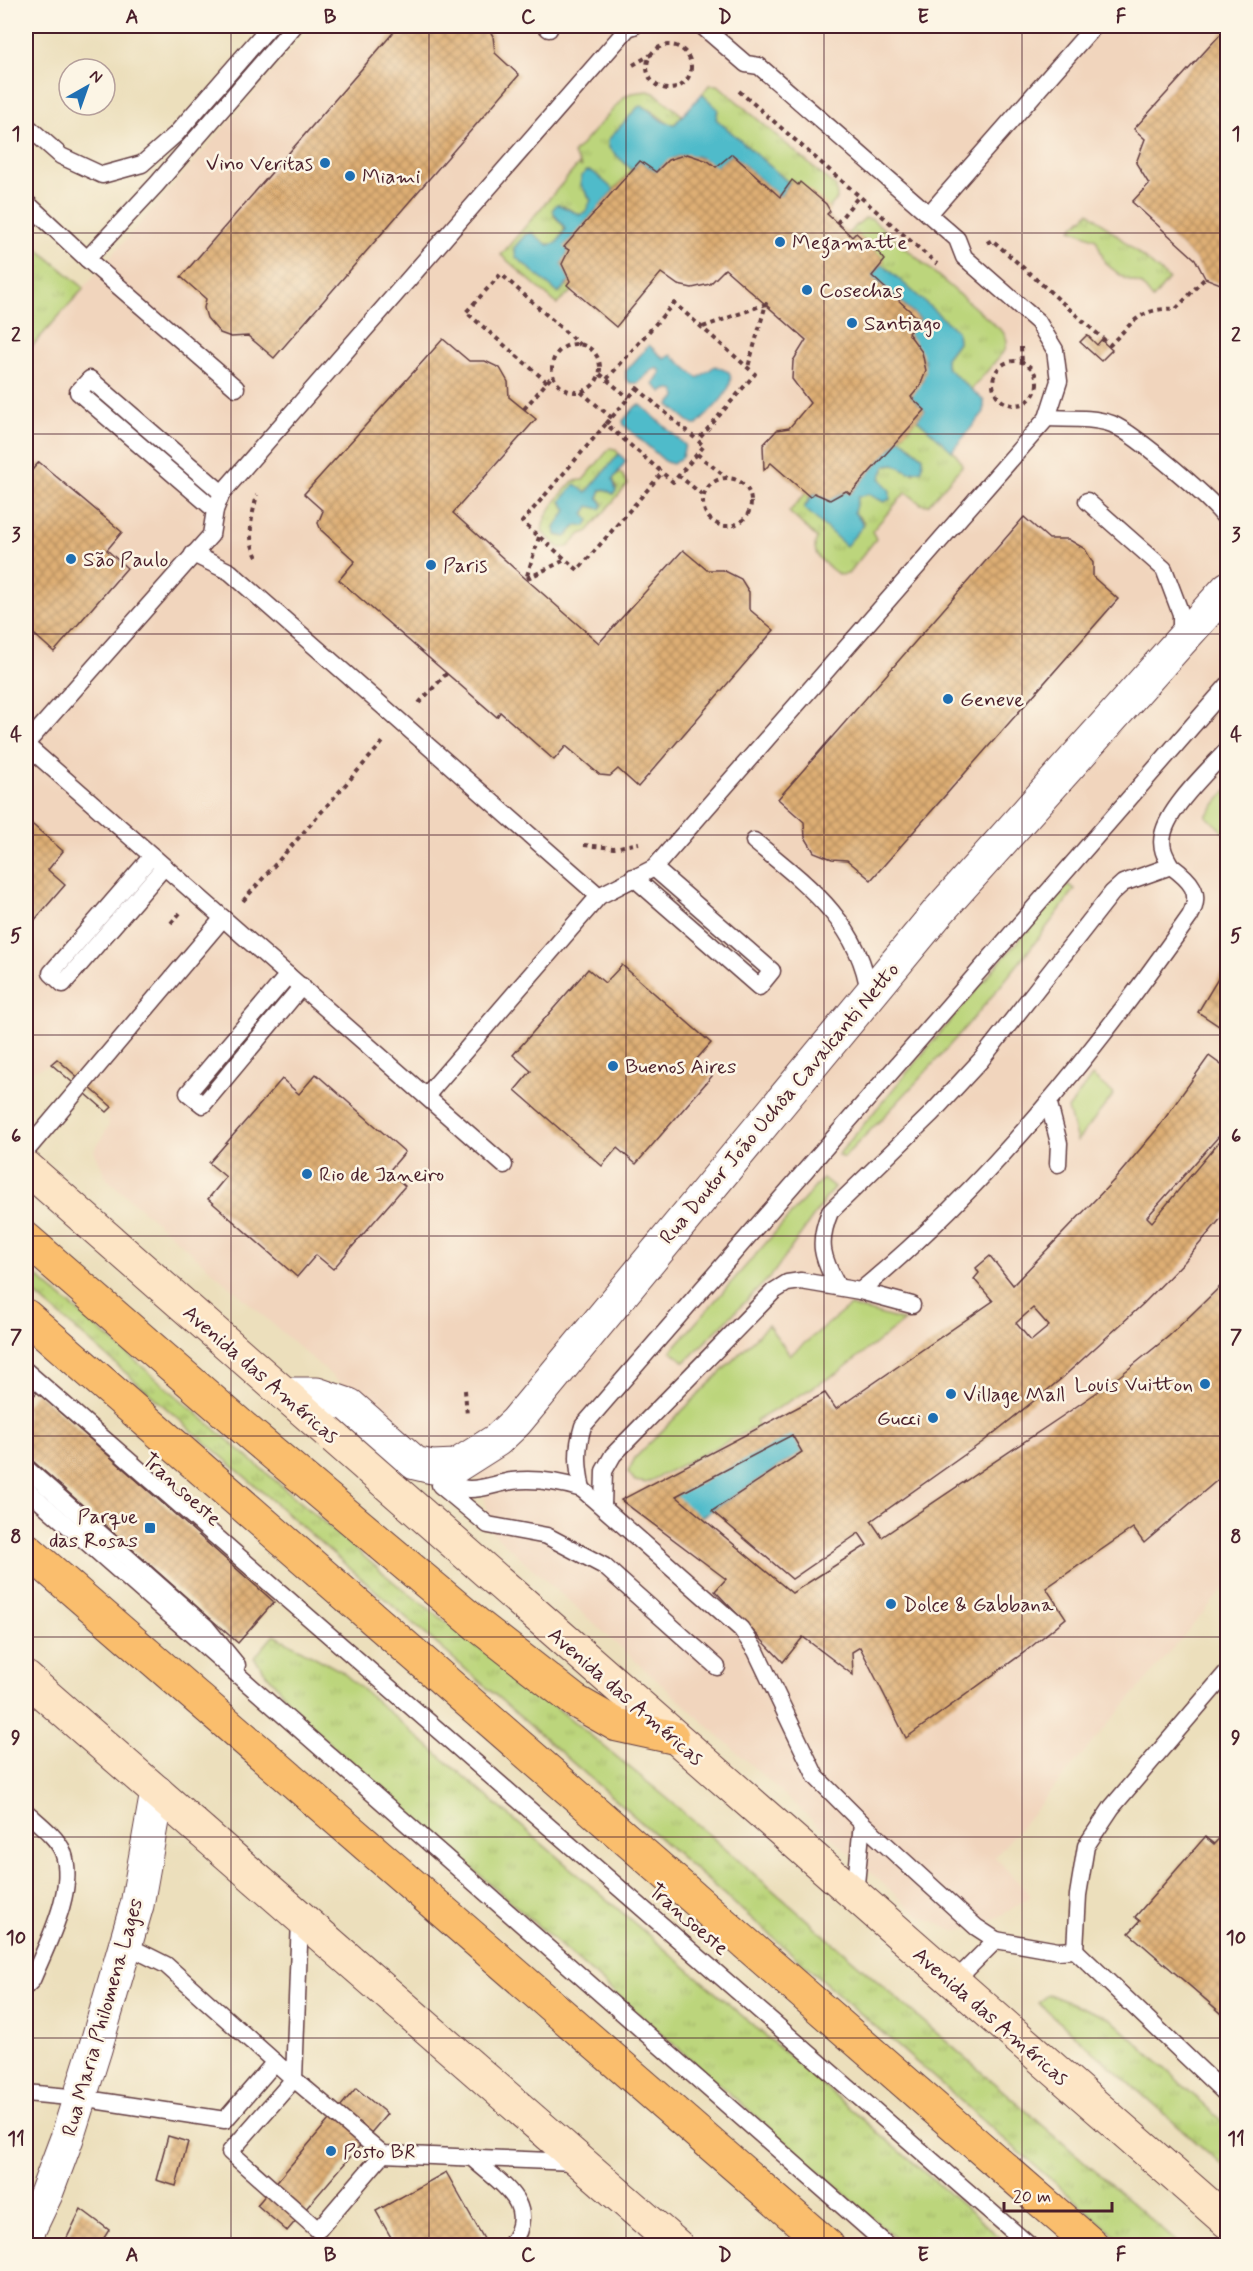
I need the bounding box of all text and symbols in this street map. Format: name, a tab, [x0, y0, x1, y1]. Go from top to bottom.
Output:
text: A	[125, 4, 139, 31]
text: B	[324, 4, 337, 31]
text: C	[521, 4, 536, 31]
text: D	[718, 4, 732, 31]
text: E	[917, 4, 929, 31]
text: F	[1116, 4, 1127, 31]
north arrow	[57, 57, 117, 117]
text: N	[85, 65, 107, 88]
text: 1	[12, 121, 20, 148]
text: 1	[1232, 121, 1240, 148]
place label: Vino Veritas	[206, 150, 313, 178]
marker: Vino Veritas	[318, 156, 332, 170]
place label: Miami	[362, 163, 420, 191]
marker: Miami	[343, 169, 357, 183]
place label: Megamatte	[792, 229, 907, 259]
marker: Megamatte	[773, 235, 787, 249]
place label: Cosechas	[819, 277, 903, 305]
marker: Cosechas	[800, 283, 814, 297]
place label: Santiago	[864, 310, 941, 338]
marker: Santiago	[845, 316, 859, 330]
text: 2	[11, 322, 21, 349]
text: 2	[1231, 322, 1241, 349]
text: 3	[11, 522, 21, 549]
text: 3	[1231, 522, 1241, 549]
place label: São Paulo	[83, 546, 169, 574]
marker: São Paulo	[64, 552, 78, 566]
place label: Paris	[443, 552, 488, 580]
marker: Paris	[424, 558, 438, 572]
place label: Geneve	[960, 686, 1024, 714]
marker: Geneve	[941, 692, 955, 706]
text: 4	[10, 722, 22, 749]
text: 4	[1230, 722, 1242, 749]
text: 5	[10, 923, 22, 950]
text: 5	[1230, 923, 1242, 950]
street label: Rua Doutor João Uchôa Cavalcanti Netto	[653, 957, 906, 1250]
place label: Buenos Aires	[625, 1053, 736, 1081]
marker: Buenos Aires	[606, 1059, 620, 1073]
text: 6	[11, 1123, 21, 1150]
text: 6	[1231, 1123, 1241, 1150]
place label: Rio de Janeiro	[319, 1161, 444, 1189]
marker: Rio de Janeiro	[300, 1167, 314, 1181]
street label: Avenida das Américas	[176, 1299, 344, 1450]
text: 7	[10, 1324, 22, 1351]
text: 7	[1230, 1324, 1242, 1351]
place label: Louis Vuitton	[1075, 1371, 1193, 1399]
marker: Louis Vuitton	[1198, 1377, 1212, 1391]
place label: Village Mall	[963, 1381, 1065, 1409]
marker: Village Mall	[944, 1387, 958, 1401]
place label: Gucci	[877, 1405, 921, 1433]
marker: Gucci	[926, 1411, 940, 1425]
street label: Transoeste	[136, 1447, 227, 1533]
place label: Parque das Rosas	[49, 1503, 138, 1555]
marker: Parque das Rosas	[143, 1521, 157, 1535]
text: 8	[10, 1524, 22, 1551]
text: 8	[1230, 1524, 1242, 1551]
place label: Dolce & Gabbana	[903, 1591, 1054, 1619]
marker: Dolce & Gabbana	[884, 1597, 898, 1611]
street label: Avenida das Américas	[541, 1621, 709, 1772]
text: 9	[11, 1725, 21, 1752]
text: 9	[1231, 1725, 1241, 1752]
street label: Transoeste	[642, 1877, 734, 1962]
street label: Rua Maria Philomena Lages	[56, 1895, 150, 2140]
text: 10	[6, 1925, 26, 1952]
text: 10	[1226, 1925, 1246, 1952]
street label: Avenida das Américas	[906, 1941, 1074, 2092]
text: 11	[7, 2126, 25, 2153]
text: 11	[1227, 2126, 1245, 2153]
place label: Posto BR	[343, 2138, 416, 2166]
marker: Posto BR	[324, 2144, 338, 2158]
scale bar	[1004, 2175, 1112, 2213]
text: 20 m	[1013, 2185, 1051, 2209]
text: A	[125, 2242, 139, 2269]
text: B	[324, 2242, 337, 2269]
text: C	[521, 2242, 536, 2269]
text: D	[718, 2242, 732, 2269]
text: E	[917, 2242, 929, 2269]
text: F	[1116, 2242, 1127, 2269]

